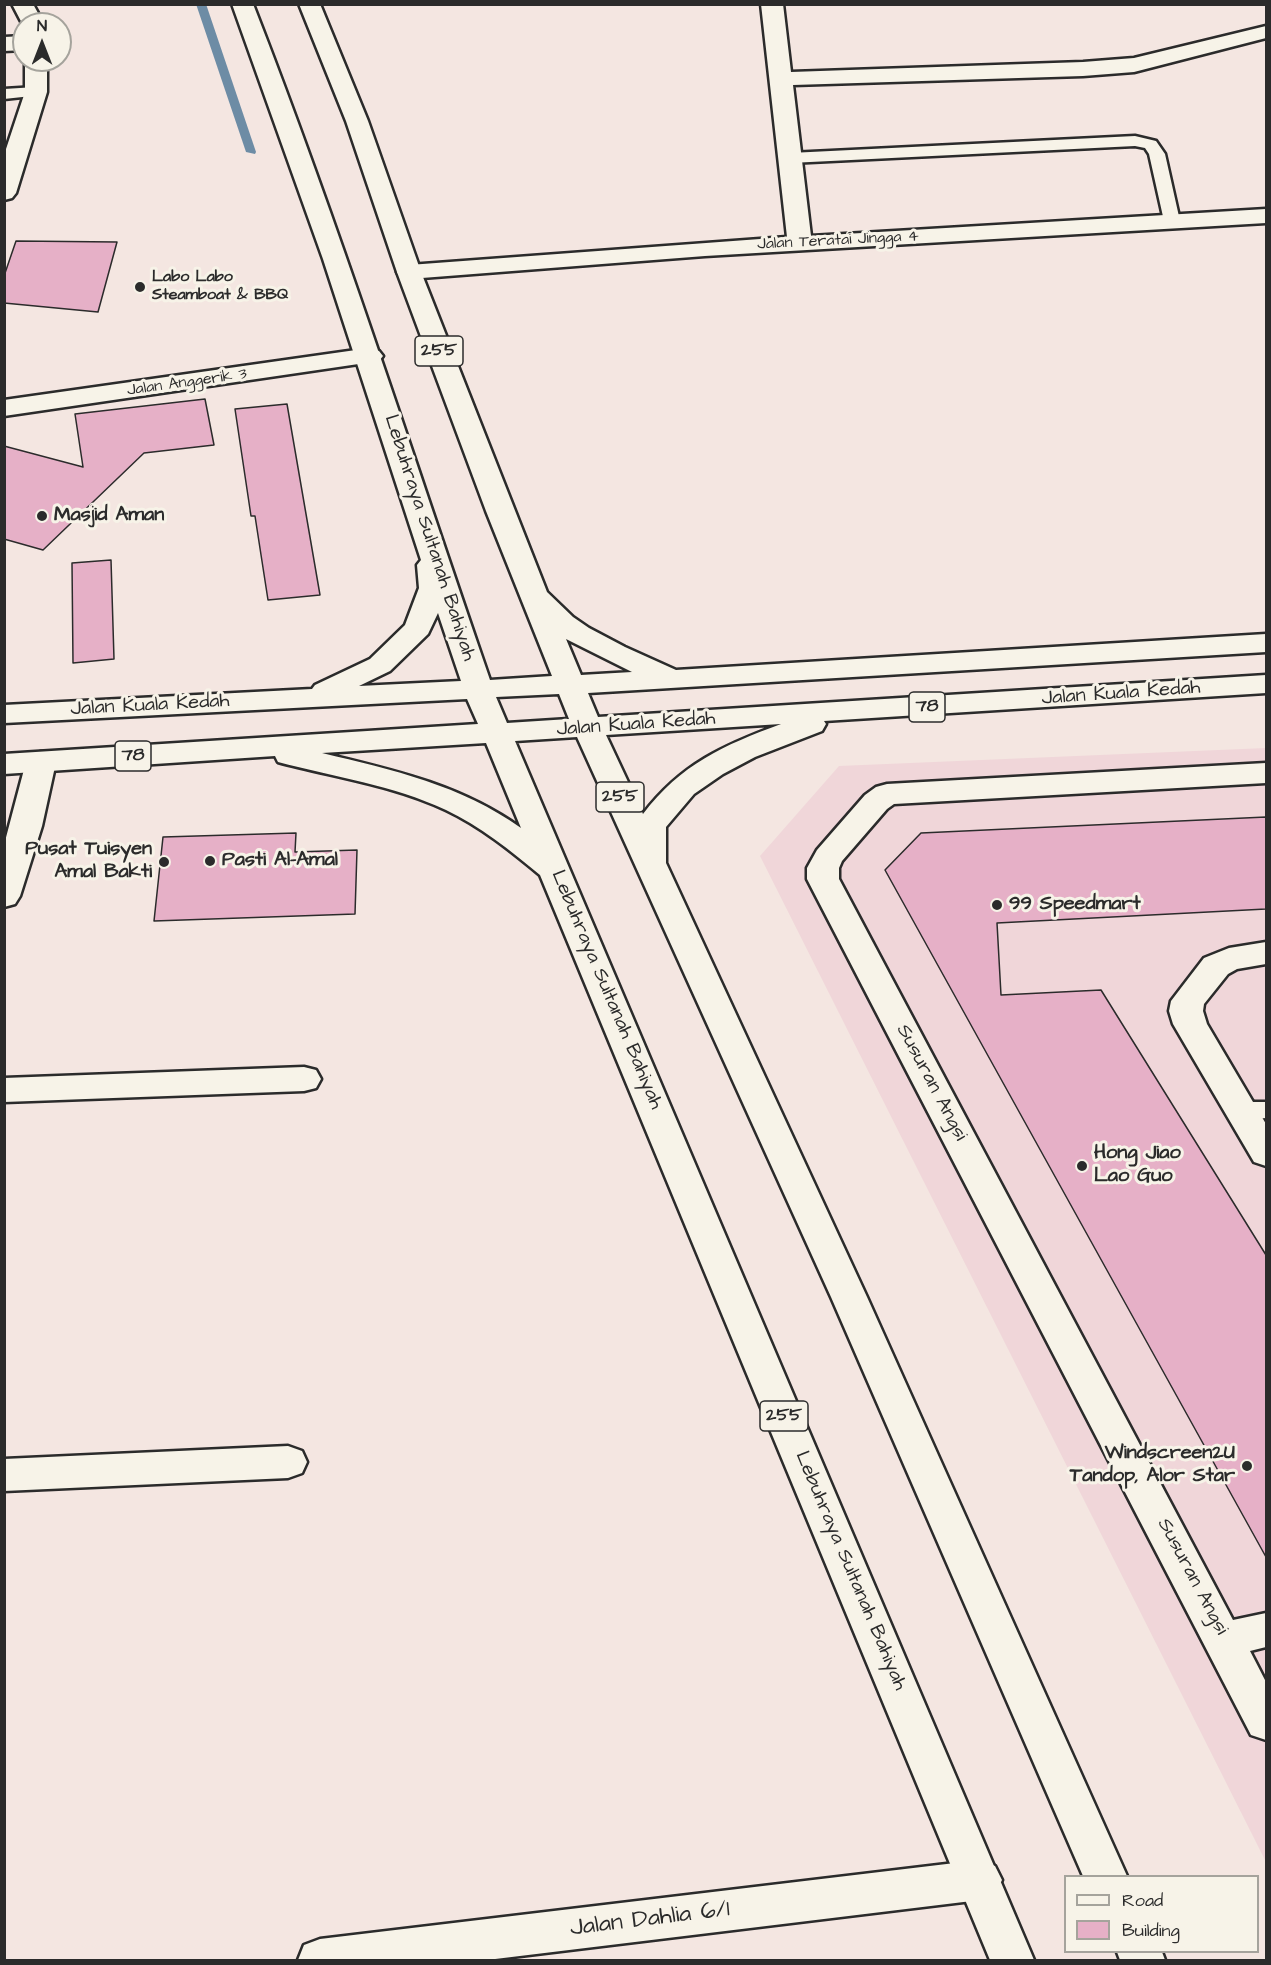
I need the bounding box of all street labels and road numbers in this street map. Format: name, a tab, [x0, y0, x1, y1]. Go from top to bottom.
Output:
street label: Jalan Teratai Jingga 4	[757, 227, 919, 255]
road number: 255	[415, 336, 463, 366]
street label: Jalan Anggerik 3	[126, 365, 248, 401]
street label: Lebuhraya Sultanah Bahiyah	[378, 412, 480, 664]
street label: Jalan Kuala Kedah	[1041, 676, 1201, 712]
street label: Jalan Kuala Kedah	[70, 690, 230, 722]
road number: 78	[909, 692, 945, 722]
street label: Jalan Kuala Kedah	[556, 707, 716, 743]
road number: 78	[115, 741, 151, 771]
road number: 255	[596, 782, 644, 812]
street label: Lebuhraya Sultanah Bahiyah	[545, 867, 667, 1113]
street label: Susuran Angsi	[890, 1021, 972, 1145]
road number: 255	[760, 1401, 808, 1431]
street label: Lebuhraya Sultanah Bahiyah	[789, 1448, 911, 1694]
street label: Susuran Angsi	[1151, 1515, 1233, 1639]
street label: Jalan Dahlia 6/1	[569, 1896, 731, 1944]

